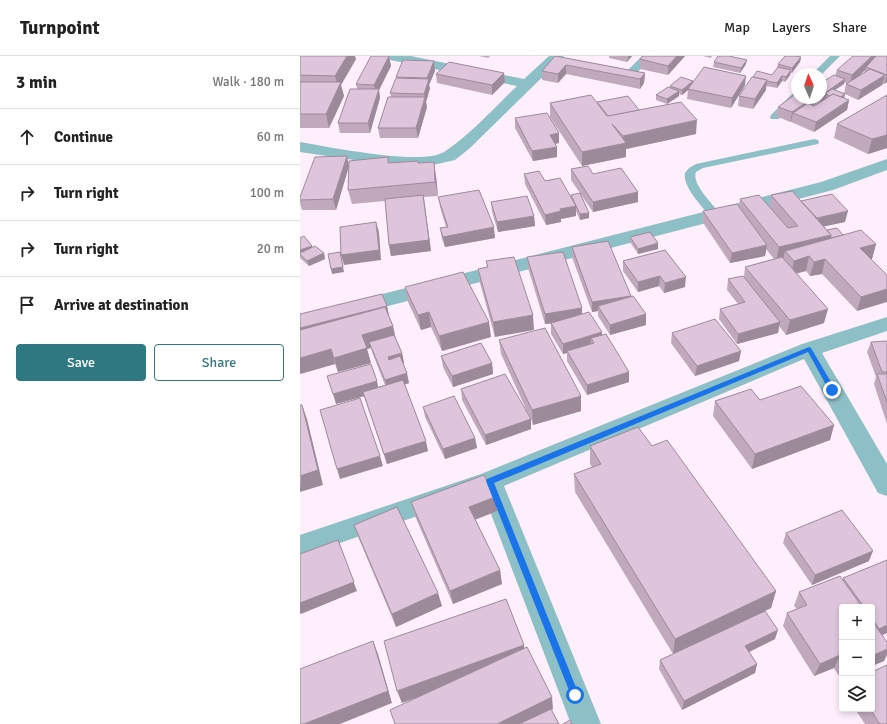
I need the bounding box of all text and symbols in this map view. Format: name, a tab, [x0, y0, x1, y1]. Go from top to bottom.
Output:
text: Turnpoint	[20, 16, 100, 40]
text: Map	[724, 19, 750, 36]
text: Layers	[772, 19, 811, 36]
text: Share	[833, 19, 867, 36]
north arrow	[791, 68, 827, 104]
text: 3 min	[16, 72, 57, 93]
text: Walk · 180 m	[213, 74, 284, 90]
icon: ahead	[16, 126, 38, 148]
text: Continue	[54, 128, 113, 146]
text: 60 m	[257, 129, 284, 145]
icon: right	[16, 182, 38, 204]
text: Turn right	[54, 184, 119, 202]
text: 100 m	[250, 185, 284, 201]
icon: right	[16, 238, 38, 260]
text: Turn right	[54, 240, 119, 258]
text: 20 m	[257, 241, 284, 257]
icon: arrive	[16, 294, 38, 316]
text: Arrive at destination	[54, 296, 189, 314]
button: Save	[16, 344, 146, 381]
button: Share	[154, 344, 284, 381]
route end	[823, 381, 841, 399]
map controls	[839, 604, 875, 712]
button: +	[839, 604, 875, 640]
button: −	[839, 640, 875, 676]
button: layers	[839, 676, 875, 712]
route start	[566, 686, 584, 704]

